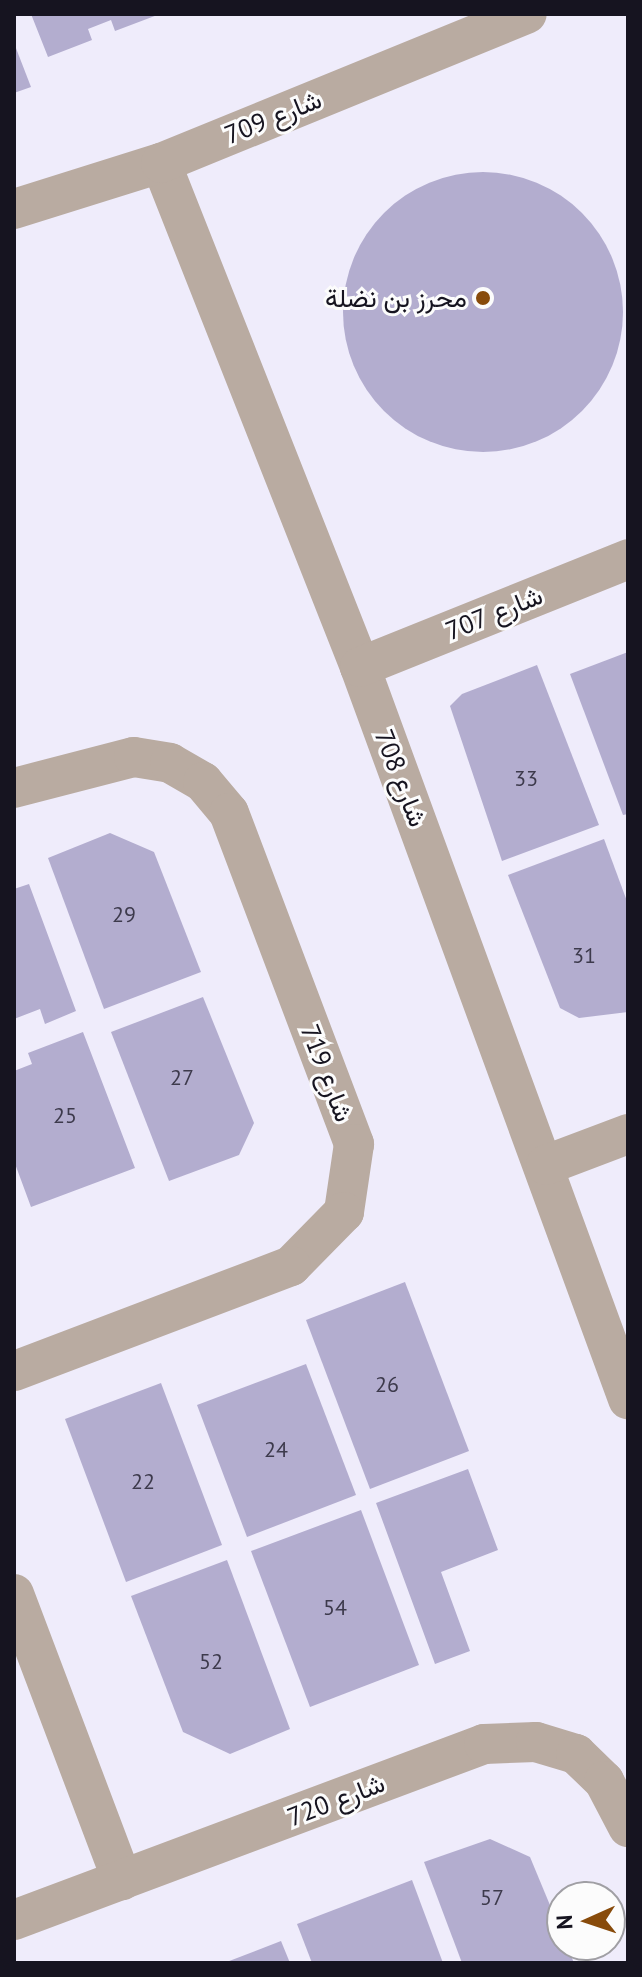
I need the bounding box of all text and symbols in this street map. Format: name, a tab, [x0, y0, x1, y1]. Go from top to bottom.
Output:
street label: شارع 709	[220, 83, 326, 151]
place label: محرز بن نضلة	[325, 282, 467, 314]
marker: محرز بن نضلة	[474, 289, 492, 307]
street label: شارع 707	[441, 579, 547, 647]
street label: شارع 708	[368, 725, 434, 831]
house number: 33	[514, 766, 538, 792]
house number: 29	[112, 902, 136, 928]
house number: 31	[572, 943, 596, 969]
street label: شارع 719	[294, 1020, 360, 1126]
house number: 27	[170, 1065, 194, 1091]
house number: 25	[53, 1103, 77, 1129]
house number: 26	[375, 1372, 399, 1398]
house number: 24	[264, 1437, 288, 1463]
house number: 22	[131, 1469, 155, 1495]
house number: 54	[323, 1595, 347, 1621]
house number: 52	[199, 1649, 223, 1675]
street label: شارع 720	[283, 1767, 389, 1833]
north arrow	[546, 1881, 626, 1961]
house number: 57	[480, 1885, 504, 1911]
text: N	[550, 1914, 578, 1930]

